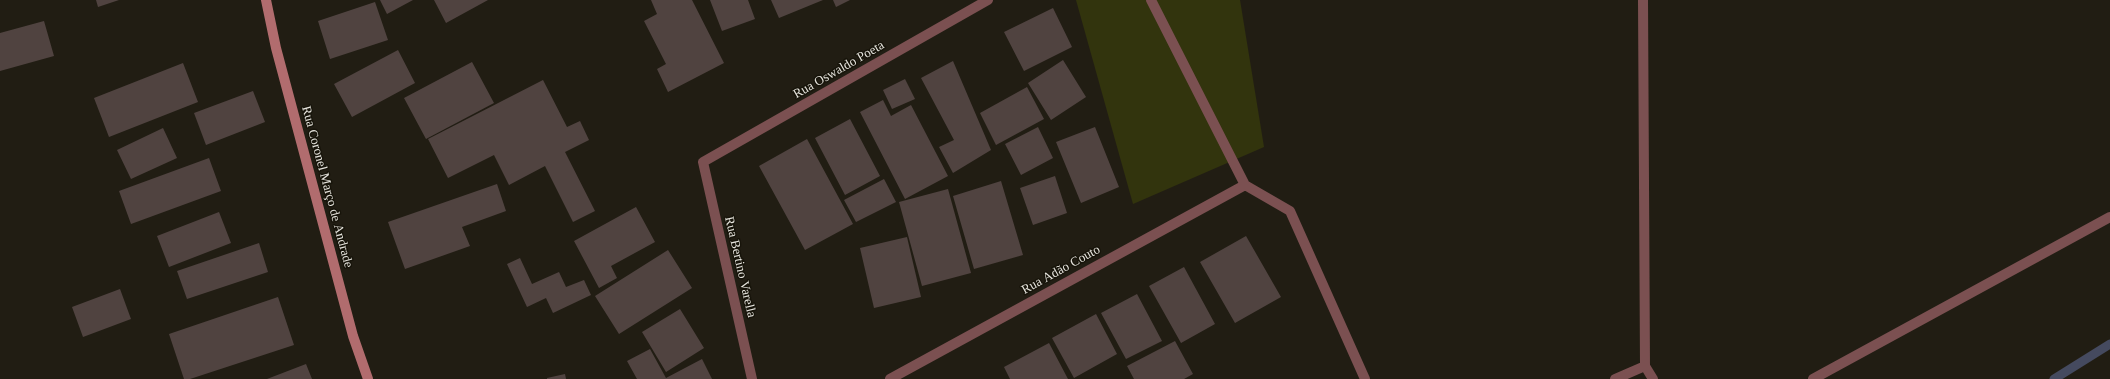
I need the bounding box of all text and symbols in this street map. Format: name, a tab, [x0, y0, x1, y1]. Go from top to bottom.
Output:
street label: Rua Oswaldo Poeta	[791, 38, 887, 102]
street label: Rua Coronel Março de Andrade	[298, 104, 356, 270]
street label: Rua Bertino Varella	[721, 215, 759, 319]
street label: Rua Adão Couto	[1019, 242, 1103, 298]

